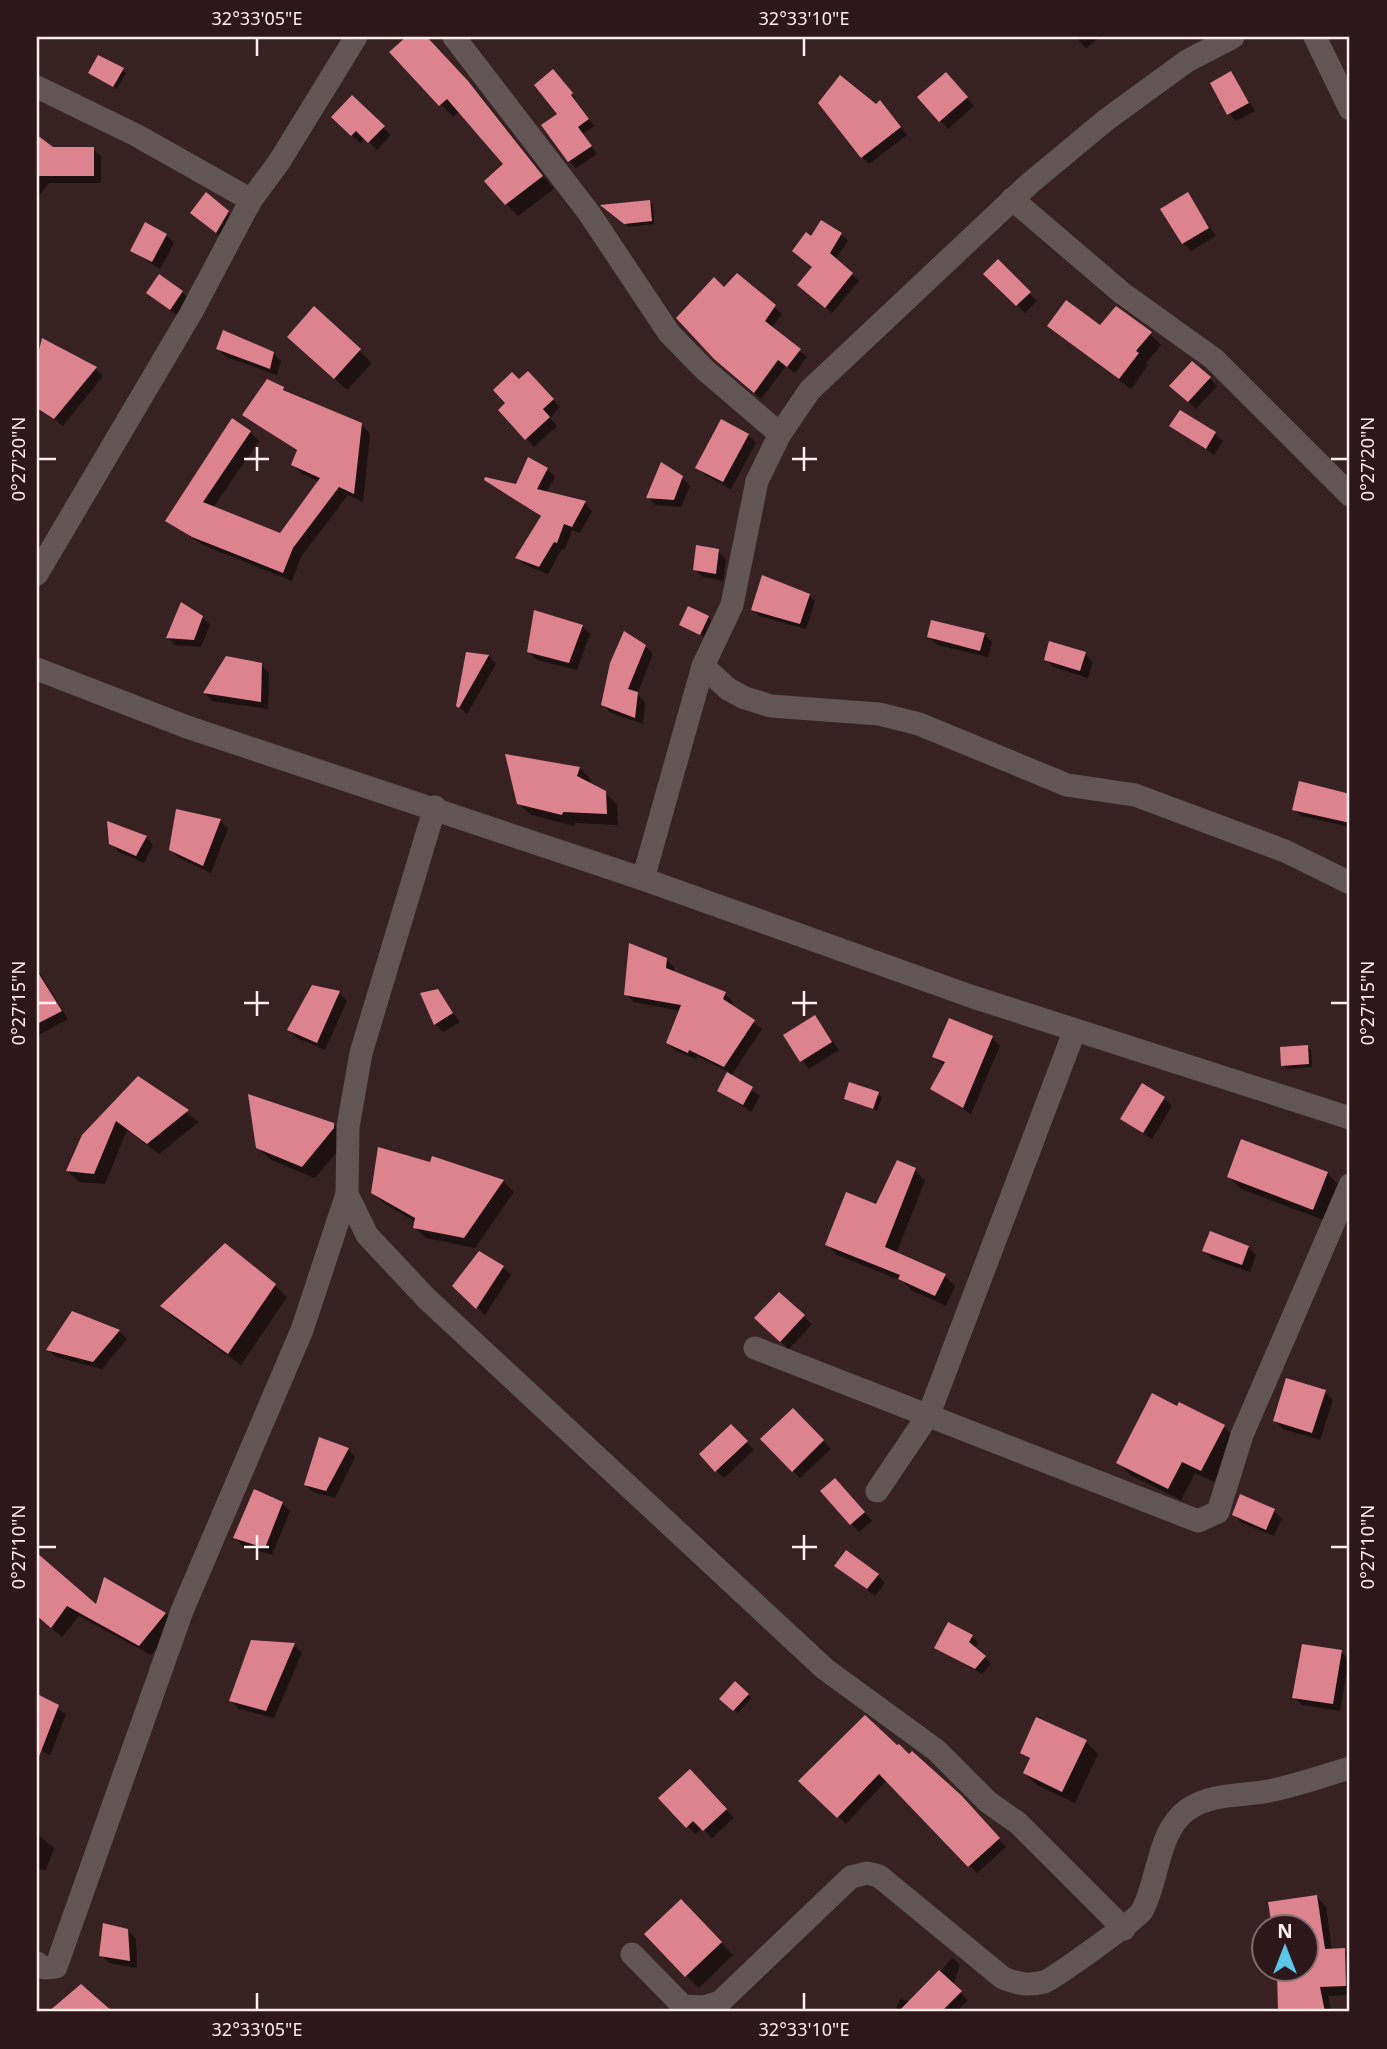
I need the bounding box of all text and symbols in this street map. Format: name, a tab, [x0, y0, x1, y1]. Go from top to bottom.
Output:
text: 32°33'05"E	[212, 6, 302, 30]
text: 32°33'10"E	[759, 6, 849, 30]
text: 0°27'20"N	[6, 417, 30, 501]
text: 0°27'20"N	[1355, 417, 1379, 501]
text: 0°27'15"N	[6, 961, 30, 1045]
text: 0°27'15"N	[1355, 961, 1379, 1045]
text: 0°27'10"N	[6, 1505, 30, 1589]
text: 0°27'10"N	[1355, 1505, 1379, 1589]
north arrow	[1250, 1912, 1320, 1982]
text: N	[1277, 1918, 1293, 1944]
text: 32°33'05"E	[212, 2017, 302, 2041]
text: 32°33'10"E	[759, 2017, 849, 2041]

